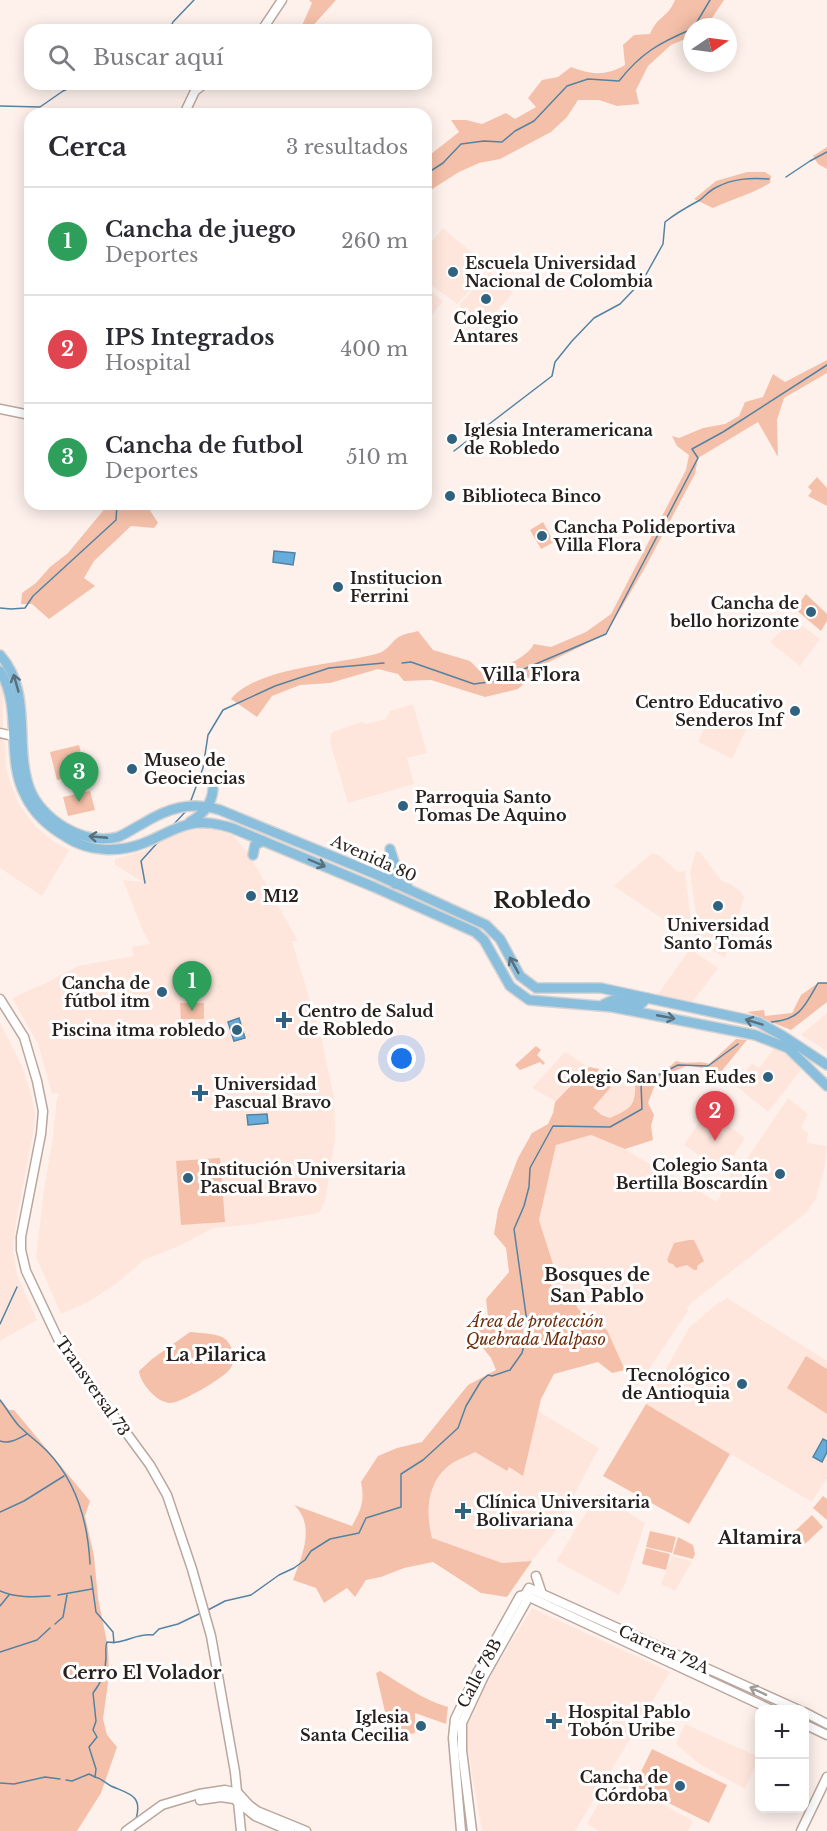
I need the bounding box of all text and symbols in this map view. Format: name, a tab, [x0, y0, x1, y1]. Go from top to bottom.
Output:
north arrow	[683, 18, 737, 72]
search box	[24, 24, 432, 90]
icon: search	[45, 41, 78, 74]
text: Buscar aquí	[93, 44, 224, 71]
text: Cerca	[48, 131, 127, 163]
text: 3 resultados	[286, 135, 408, 159]
text: Cancha de juego	[105, 216, 296, 243]
text: 1	[63, 229, 72, 253]
text: 260 m	[341, 229, 408, 253]
text: Deportes	[105, 243, 198, 267]
place label: Escuela Universidad Nacional de Colombia	[465, 253, 653, 291]
marker: Escuela Universidad Nacional de Colombia	[446, 265, 460, 279]
marker: Colegio Antares	[479, 292, 493, 306]
place label: Colegio Antares	[453, 308, 518, 346]
text: IPS Integrados	[105, 324, 274, 351]
text: 2	[61, 337, 74, 361]
text: 400 m	[341, 337, 408, 361]
text: Hospital	[105, 351, 191, 375]
place label: Iglesia Interamericana de Robledo	[464, 420, 653, 458]
text: Cancha de futbol	[105, 432, 303, 459]
marker: Iglesia Interamericana de Robledo	[445, 432, 459, 446]
text: 3	[61, 445, 74, 469]
text: 510 m	[346, 445, 408, 469]
text: Deportes	[105, 459, 198, 483]
place label: Biblioteca Binco	[462, 486, 601, 506]
marker: Biblioteca Binco	[443, 489, 457, 503]
place label: Cancha Polideportiva Villa Flora	[553, 517, 736, 555]
marker: Cancha Polideportiva Villa Flora	[535, 529, 549, 543]
place label: Institucion Ferrini	[350, 568, 443, 606]
marker: Institucion Ferrini	[331, 580, 345, 594]
place label: Cancha de bello horizonte	[669, 593, 799, 631]
marker: Cancha de bello horizonte	[804, 605, 818, 619]
district label: Villa Flora	[481, 664, 581, 686]
one-way arrow	[10, 674, 21, 693]
place label: Centro Educativo Senderos Inf	[635, 692, 785, 730]
marker: Centro Educativo Senderos Inf	[788, 704, 802, 718]
place label: Museo de Geociencias	[144, 750, 245, 788]
pin: 3	[60, 752, 98, 802]
marker: Museo de Geociencias	[125, 762, 139, 776]
place label: Parroquia Santo Tomas De Aquino	[415, 787, 567, 825]
marker: Parroquia Santo Tomas De Aquino	[396, 799, 410, 813]
street label: Avenida 80	[327, 830, 420, 886]
one-way arrow	[88, 831, 108, 842]
one-way arrow	[307, 857, 325, 869]
place label: M12	[263, 886, 299, 906]
district label: Robledo	[493, 887, 591, 914]
marker: M12	[244, 889, 258, 903]
marker: Universidad Santo Tomás	[711, 899, 725, 913]
place label: Universidad Santo Tomás	[664, 915, 772, 953]
one-way arrow	[508, 957, 520, 974]
pin: 1	[172, 962, 212, 1011]
place label: Cancha de fútbol itm	[62, 973, 150, 1011]
marker: Cancha de fútbol itm	[155, 985, 169, 999]
place label: Centro de Salud de Robledo	[298, 1001, 434, 1039]
marker: Centro de Salud de Robledo	[275, 1011, 293, 1029]
one-way arrow	[656, 1012, 676, 1023]
one-way arrow	[745, 1016, 764, 1027]
place label: Piscina itma robledo	[51, 1020, 225, 1040]
marker: Piscina itma robledo	[230, 1023, 244, 1037]
your location	[387, 1044, 416, 1073]
place label: Colegio San Juan Eudes	[557, 1067, 756, 1087]
marker: Colegio San Juan Eudes	[761, 1070, 775, 1084]
place label: Universidad Pascual Bravo	[214, 1074, 331, 1112]
marker: Universidad Pascual Bravo	[191, 1084, 209, 1102]
pin: 2	[696, 1092, 734, 1141]
place label: Colegio Santa Bertilla Boscardín	[616, 1155, 768, 1193]
place label: Institución Universitaria Pascual Bravo	[200, 1159, 406, 1197]
marker: Colegio Santa Bertilla Boscardín	[773, 1167, 787, 1181]
marker: Institución Universitaria Pascual Bravo	[181, 1171, 195, 1185]
district label: Bosques de San Pablo	[544, 1264, 650, 1307]
park label: Área de protección Quebrada Malpaso	[466, 1311, 606, 1349]
street label: Transversal 73	[51, 1333, 135, 1439]
district label: La Pilarica	[166, 1344, 267, 1366]
place label: Tecnológico de Antioquia	[622, 1365, 730, 1403]
marker: Tecnológico de Antioquia	[735, 1377, 749, 1391]
place label: Clínica Universitaria Bolivariana	[476, 1492, 650, 1530]
marker: Clínica Universitaria Bolivariana	[454, 1502, 472, 1520]
district label: Altamira	[717, 1527, 803, 1549]
street label: Carrera 72A	[616, 1620, 713, 1678]
street label: Calle 78B	[452, 1635, 506, 1711]
district label: Cerro El Volador	[63, 1662, 222, 1684]
one-way arrow	[749, 1684, 767, 1696]
place label: Hospital Pablo Tobón Uribe	[568, 1702, 690, 1740]
map controls	[755, 1705, 809, 1813]
button: +	[755, 1705, 809, 1759]
place label: Iglesia Santa Cecilia	[300, 1707, 409, 1745]
marker: Hospital Pablo Tobón Uribe	[545, 1712, 563, 1730]
marker: Iglesia Santa Cecilia	[414, 1719, 428, 1733]
button: −	[755, 1759, 809, 1813]
place label: Cancha de Córdoba	[580, 1767, 668, 1805]
marker: Cancha de Córdoba	[673, 1779, 687, 1793]

